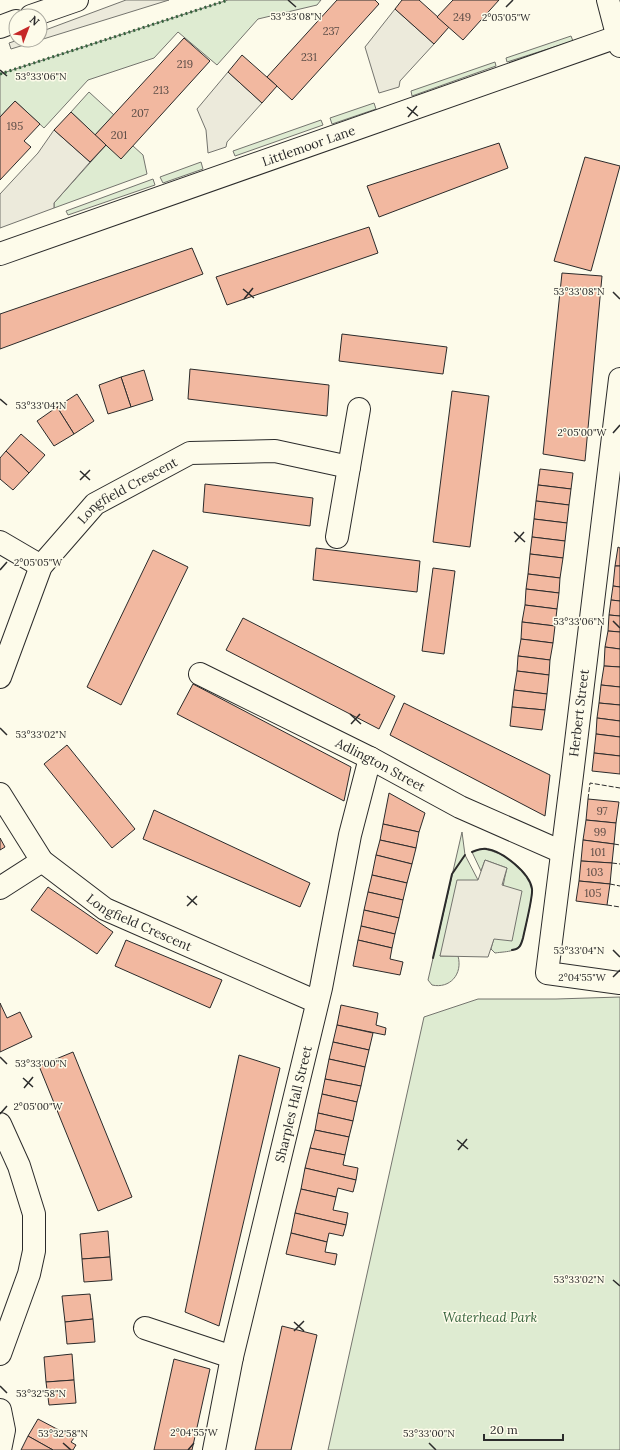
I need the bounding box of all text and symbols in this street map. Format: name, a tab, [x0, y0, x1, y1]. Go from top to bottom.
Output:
north arrow	[8, 8, 48, 48]
text: 53°33'08"N	[270, 10, 322, 23]
house number: 249	[453, 10, 471, 24]
text: 2°05'05"W	[482, 11, 531, 24]
text: N	[27, 13, 43, 29]
house number: 237	[323, 24, 339, 38]
house number: 231	[301, 50, 317, 64]
house number: 219	[177, 57, 193, 71]
text: 53°33'06"N	[15, 70, 67, 83]
house number: 213	[153, 83, 169, 97]
house number: 207	[131, 106, 149, 120]
house number: 195	[7, 119, 23, 133]
street label: Littlemoor Lane	[260, 121, 357, 170]
house number: 201	[111, 128, 127, 142]
text: 53°33'08"N	[553, 285, 605, 298]
text: 53°33'04"N	[16, 399, 67, 412]
text: 2°05'00"W	[558, 426, 608, 439]
street label: Longfield Crescent	[73, 453, 180, 527]
text: 2°05'05"W	[14, 556, 63, 569]
text: 53°33'06"N	[553, 615, 605, 628]
street label: Herbert Street	[565, 668, 593, 758]
text: 53°33'02"N	[16, 728, 67, 741]
street label: Adlington Street	[332, 733, 428, 795]
house number: 97	[596, 804, 608, 818]
house number: 99	[594, 825, 606, 839]
house number: 101	[591, 845, 605, 859]
house number: 103	[587, 865, 603, 879]
house number: 105	[585, 886, 601, 900]
street label: Longfield Crescent	[83, 890, 195, 955]
text: 53°33'04"N	[554, 944, 605, 957]
text: 2°04'55"W	[558, 971, 607, 984]
street label: Sharples Hall Street	[271, 1044, 315, 1164]
text: 53°33'00"N	[15, 1057, 67, 1070]
text: 2°05'00"W	[14, 1100, 64, 1113]
text: 53°33'02"N	[554, 1273, 605, 1286]
park label: Waterhead Park	[443, 1309, 538, 1326]
text: 53°32'58"N	[16, 1387, 66, 1400]
scale bar	[484, 1416, 563, 1442]
text: 20 m	[490, 1422, 518, 1437]
text: 2°04'55"W	[170, 1426, 219, 1439]
text: 53°32'58"N	[38, 1427, 88, 1440]
text: 53°33'00"N	[403, 1427, 455, 1440]

